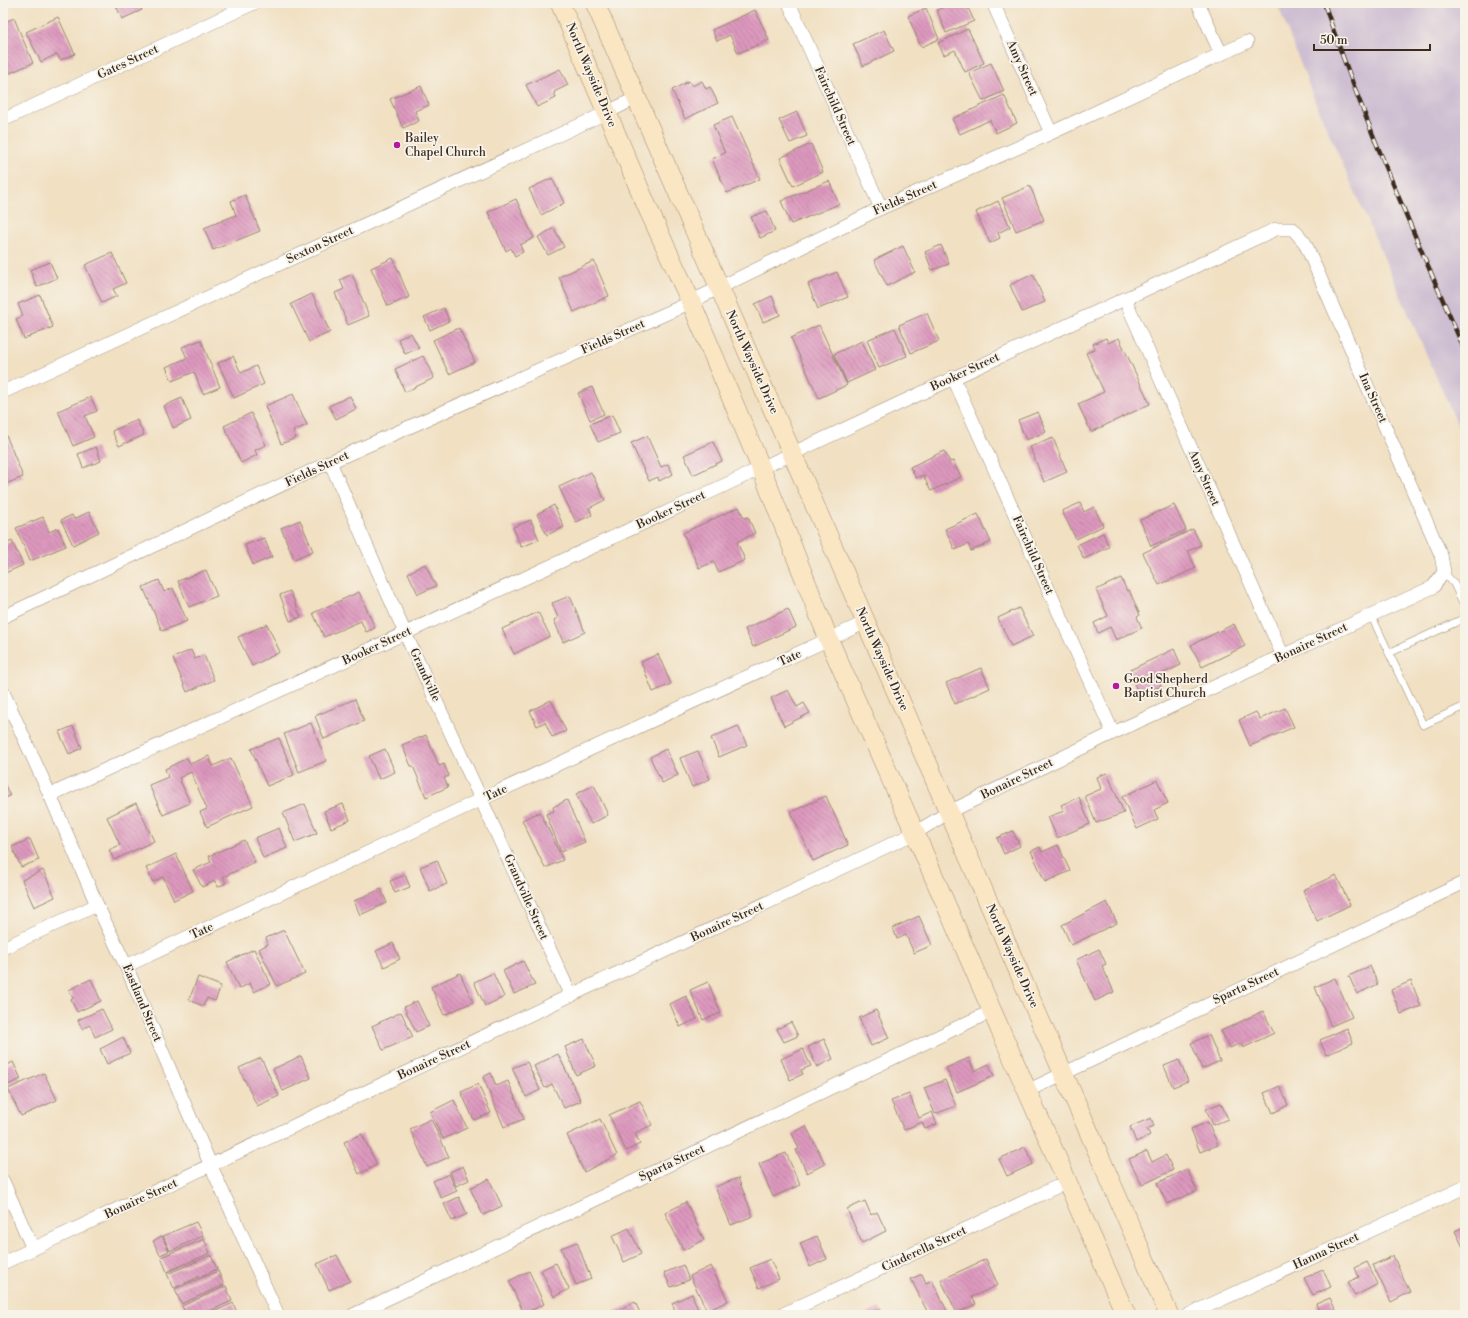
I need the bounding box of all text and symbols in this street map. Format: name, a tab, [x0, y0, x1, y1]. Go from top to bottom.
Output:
street label: North Wayside Drive	[562, 20, 620, 130]
scale bar	[1314, 26, 1430, 52]
text: 50 m	[1320, 33, 1348, 48]
street label: Amy Street	[1003, 37, 1041, 99]
street label: Gates Street	[95, 41, 162, 83]
street label: Fairchild Street	[811, 64, 859, 148]
place label: Bailey Chapel Church	[404, 131, 486, 160]
marker: Bailey Chapel Church	[392, 140, 402, 150]
street label: Fields Street	[871, 177, 940, 219]
street label: Sexton Street	[284, 223, 356, 267]
street label: North Wayside Drive	[722, 308, 782, 416]
street label: Fields Street	[579, 316, 648, 358]
street label: Booker Street	[927, 349, 1003, 395]
street label: Ina Street	[1355, 371, 1391, 426]
street label: Fields Street	[283, 447, 352, 490]
street label: Amy Street	[1185, 447, 1223, 509]
street label: Booker Street	[633, 487, 709, 533]
street label: Fairchild Street	[1009, 513, 1057, 597]
street label: North Wayside Drive	[852, 605, 912, 713]
street label: Bonaire Street	[1271, 619, 1350, 667]
street label: Booker Street	[339, 623, 415, 669]
street label: Grandville	[406, 646, 444, 704]
street label: Tate	[776, 646, 804, 670]
place label: Good Shepherd Baptist Church	[1123, 672, 1208, 701]
marker: Good Shepherd Baptist Church	[1111, 681, 1121, 691]
street label: Bonaire Street	[978, 755, 1056, 803]
street label: Tate	[482, 781, 510, 805]
street label: Grandville Street	[500, 852, 552, 943]
street label: Bonaire Street	[687, 898, 766, 946]
street label: North Wayside Drive	[982, 902, 1042, 1010]
street label: Tate	[188, 919, 216, 943]
street label: Eastland Street	[119, 962, 165, 1045]
street label: Sparta Street	[1211, 964, 1282, 1008]
street label: Bonaire Street	[394, 1036, 473, 1084]
street label: Sparta Street	[637, 1141, 708, 1185]
street label: Bonaire Street	[101, 1175, 180, 1223]
street label: Cinderella Street	[879, 1223, 969, 1275]
street label: Hanna Street	[1291, 1229, 1362, 1273]

